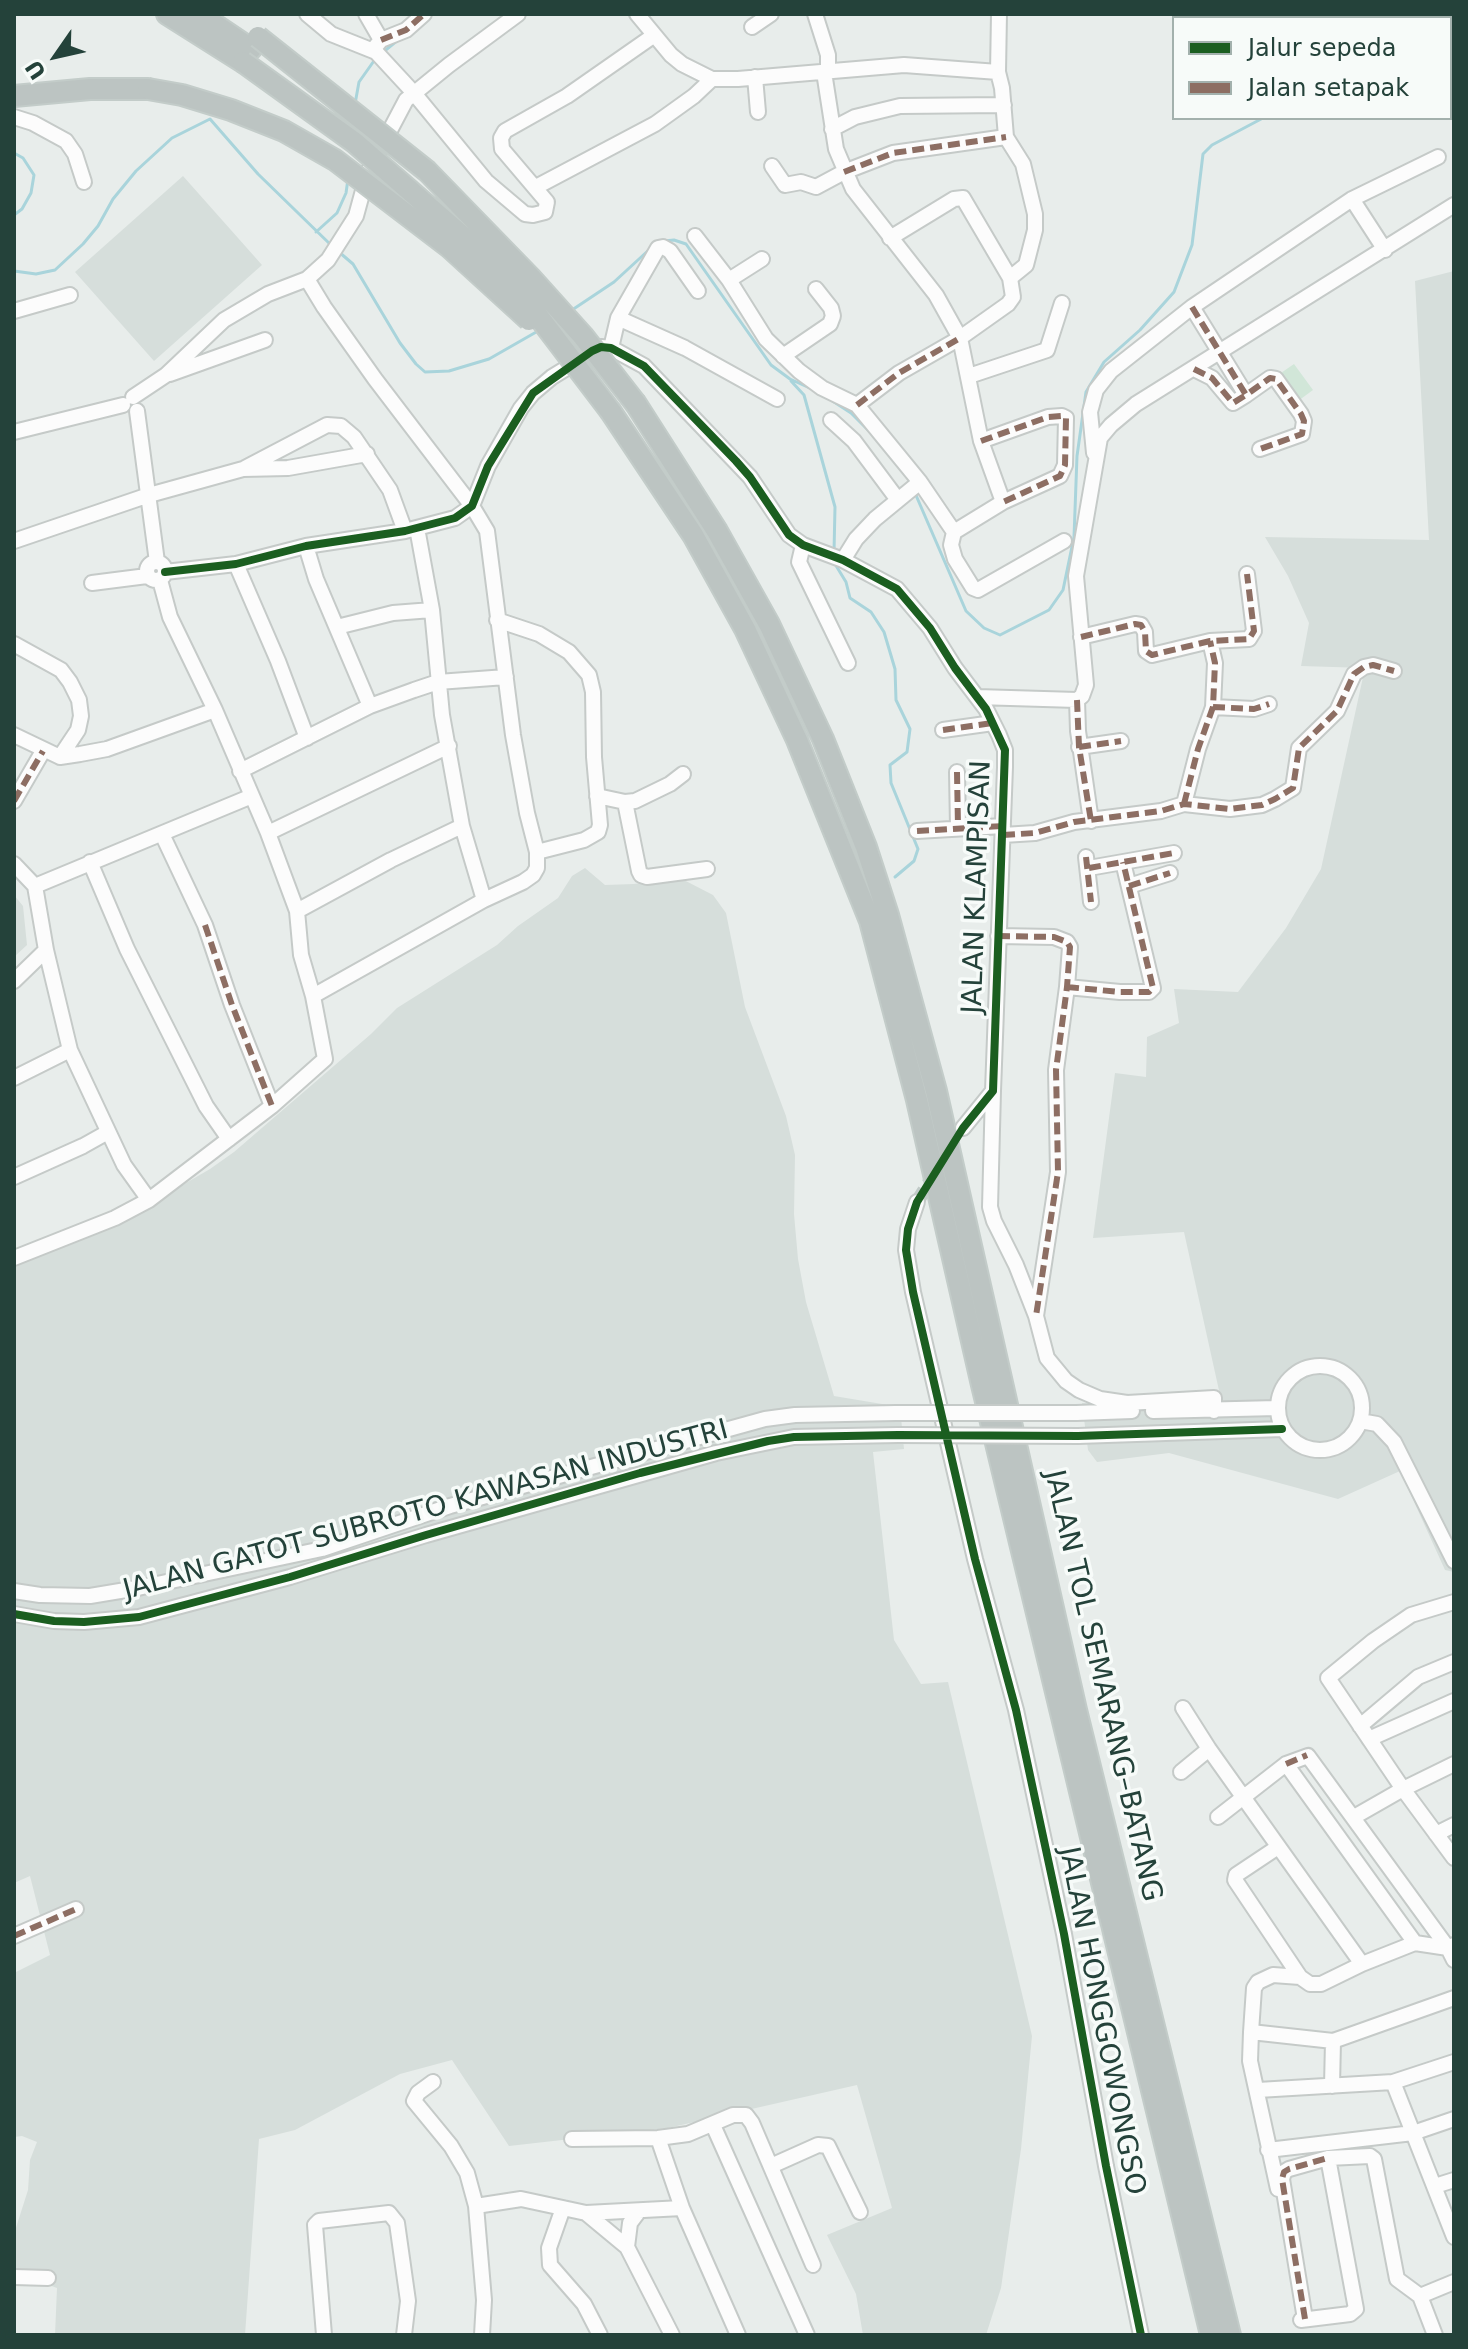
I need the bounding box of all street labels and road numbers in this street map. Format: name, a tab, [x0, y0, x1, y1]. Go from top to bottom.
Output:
street label: JALAN KLAMPISAN	[957, 760, 999, 1014]
street label: JALAN GATOT SUBROTO KAWASAN INDUSTRI	[120, 1414, 732, 1608]
street label: JALAN TOL SEMARANG–BATANG	[1036, 1467, 1168, 1905]
street label: JALAN HONGGOWONGSO	[1051, 1844, 1151, 2198]

